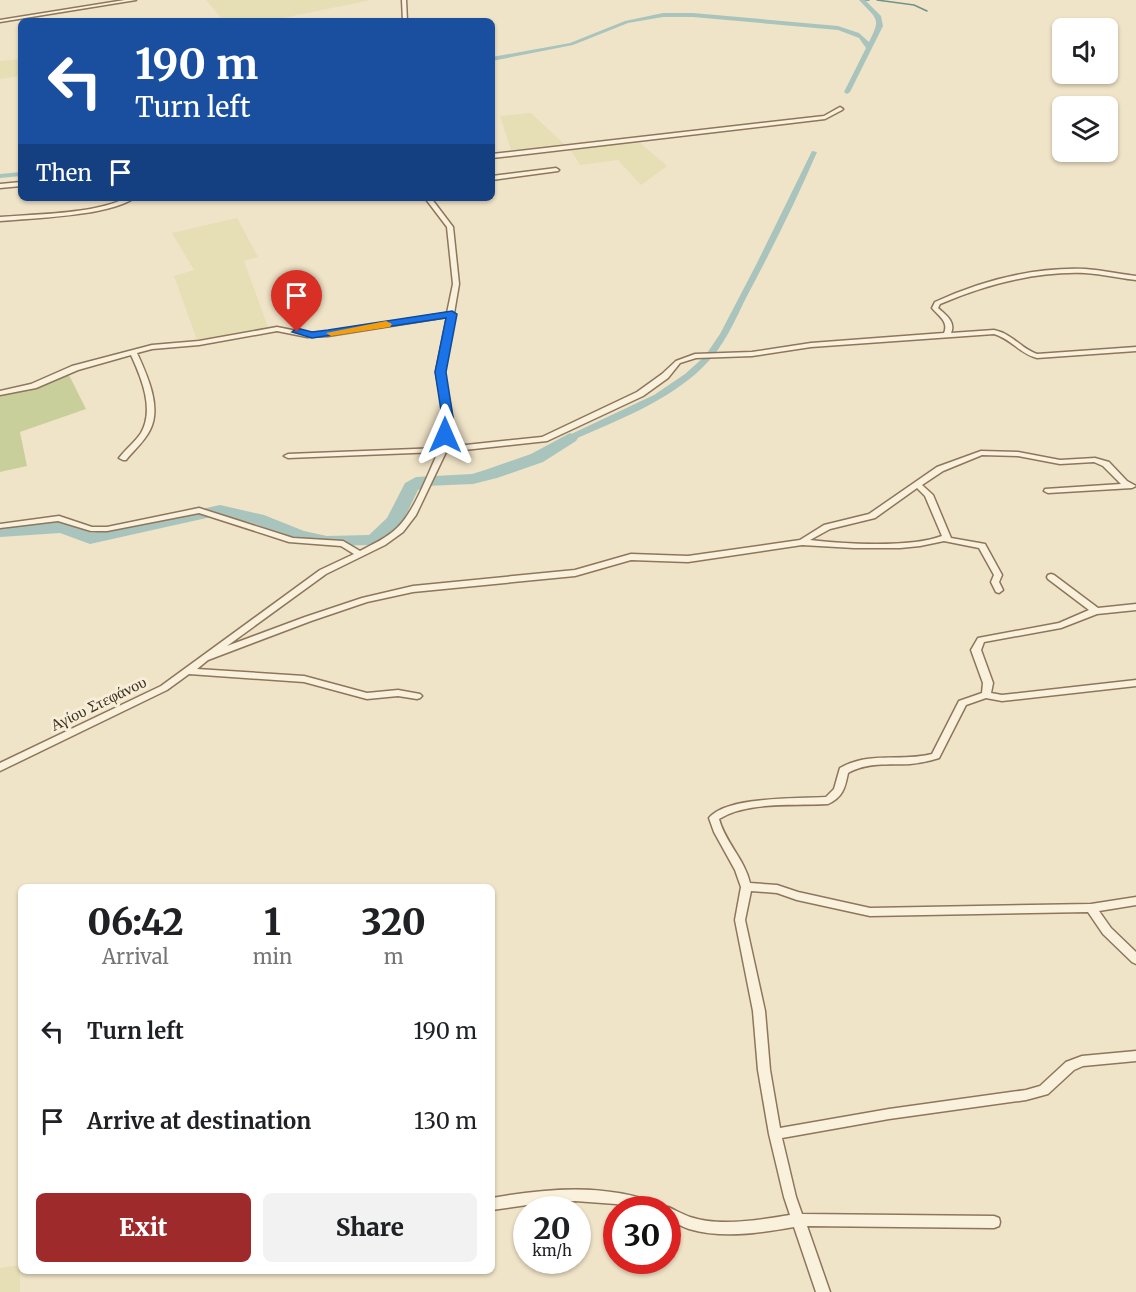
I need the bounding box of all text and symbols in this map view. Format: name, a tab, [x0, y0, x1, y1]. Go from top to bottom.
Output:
map controls	[1052, 18, 1118, 162]
button: sound	[1052, 18, 1118, 84]
text: 190 m	[135, 38, 258, 90]
icon: left	[36, 42, 114, 120]
text: Turn left	[135, 90, 250, 124]
button: layers	[1052, 96, 1118, 162]
icon: arrive	[104, 156, 137, 189]
text: Then	[36, 159, 92, 187]
pin	[271, 270, 322, 332]
icon: arrive	[280, 279, 313, 312]
position arrow	[413, 403, 477, 467]
street label: Αγίου Στεφάνου	[47, 671, 149, 735]
text: 06:42	[87, 900, 183, 945]
text: 1	[264, 900, 281, 945]
text: 320	[361, 900, 426, 945]
text: Arrival	[102, 944, 169, 969]
text: min	[253, 944, 292, 969]
text: m	[384, 944, 404, 969]
icon: left	[36, 1015, 69, 1048]
text: Turn left	[87, 1017, 184, 1045]
text: 190 m	[414, 1017, 477, 1045]
icon: arrive	[36, 1105, 69, 1138]
text: Arrive at destination	[87, 1107, 311, 1135]
text: 130 m	[414, 1107, 477, 1135]
button: Exit	[36, 1193, 251, 1262]
button: Share	[263, 1193, 477, 1262]
speed limit sign: 30	[603, 1196, 681, 1274]
text: 20	[533, 1209, 571, 1247]
text: km/h	[532, 1241, 572, 1260]

